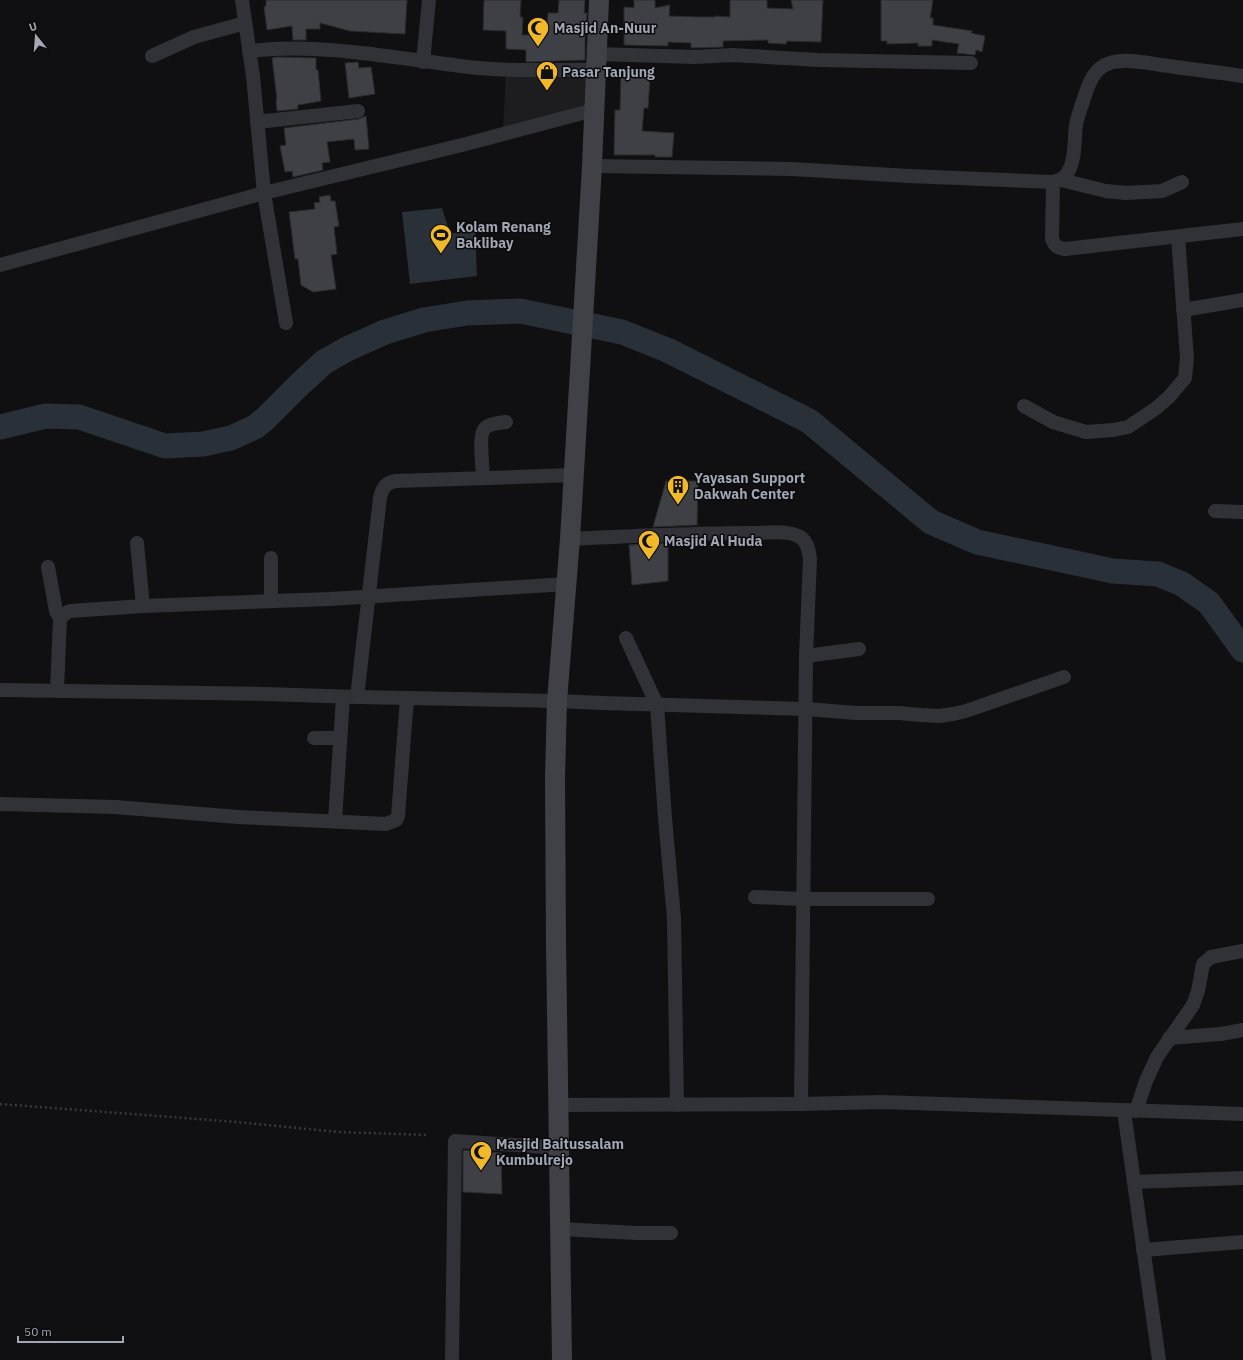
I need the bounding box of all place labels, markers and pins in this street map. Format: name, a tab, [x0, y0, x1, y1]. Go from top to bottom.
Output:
mosque icon: Masjid An-Nuur	[525, 15, 551, 48]
place label: Masjid An-Nuur	[554, 19, 657, 37]
shop icon: Pasar Tanjung	[534, 59, 560, 92]
place label: Pasar Tanjung	[562, 63, 655, 81]
place label: Kolam Renang Baklibay	[456, 218, 551, 252]
sports icon: Kolam Renang Baklibay	[428, 222, 454, 255]
place label: Yayasan Support Dakwah Center	[694, 469, 805, 503]
building icon: Yayasan Support Dakwah Center	[665, 473, 691, 506]
mosque icon: Masjid Al Huda	[636, 528, 662, 561]
place label: Masjid Al Huda	[664, 532, 762, 550]
place label: Masjid Baitussalam Kumbulrejo	[496, 1135, 624, 1169]
mosque icon: Masjid Baitussalam Kumbulrejo	[468, 1139, 494, 1172]

